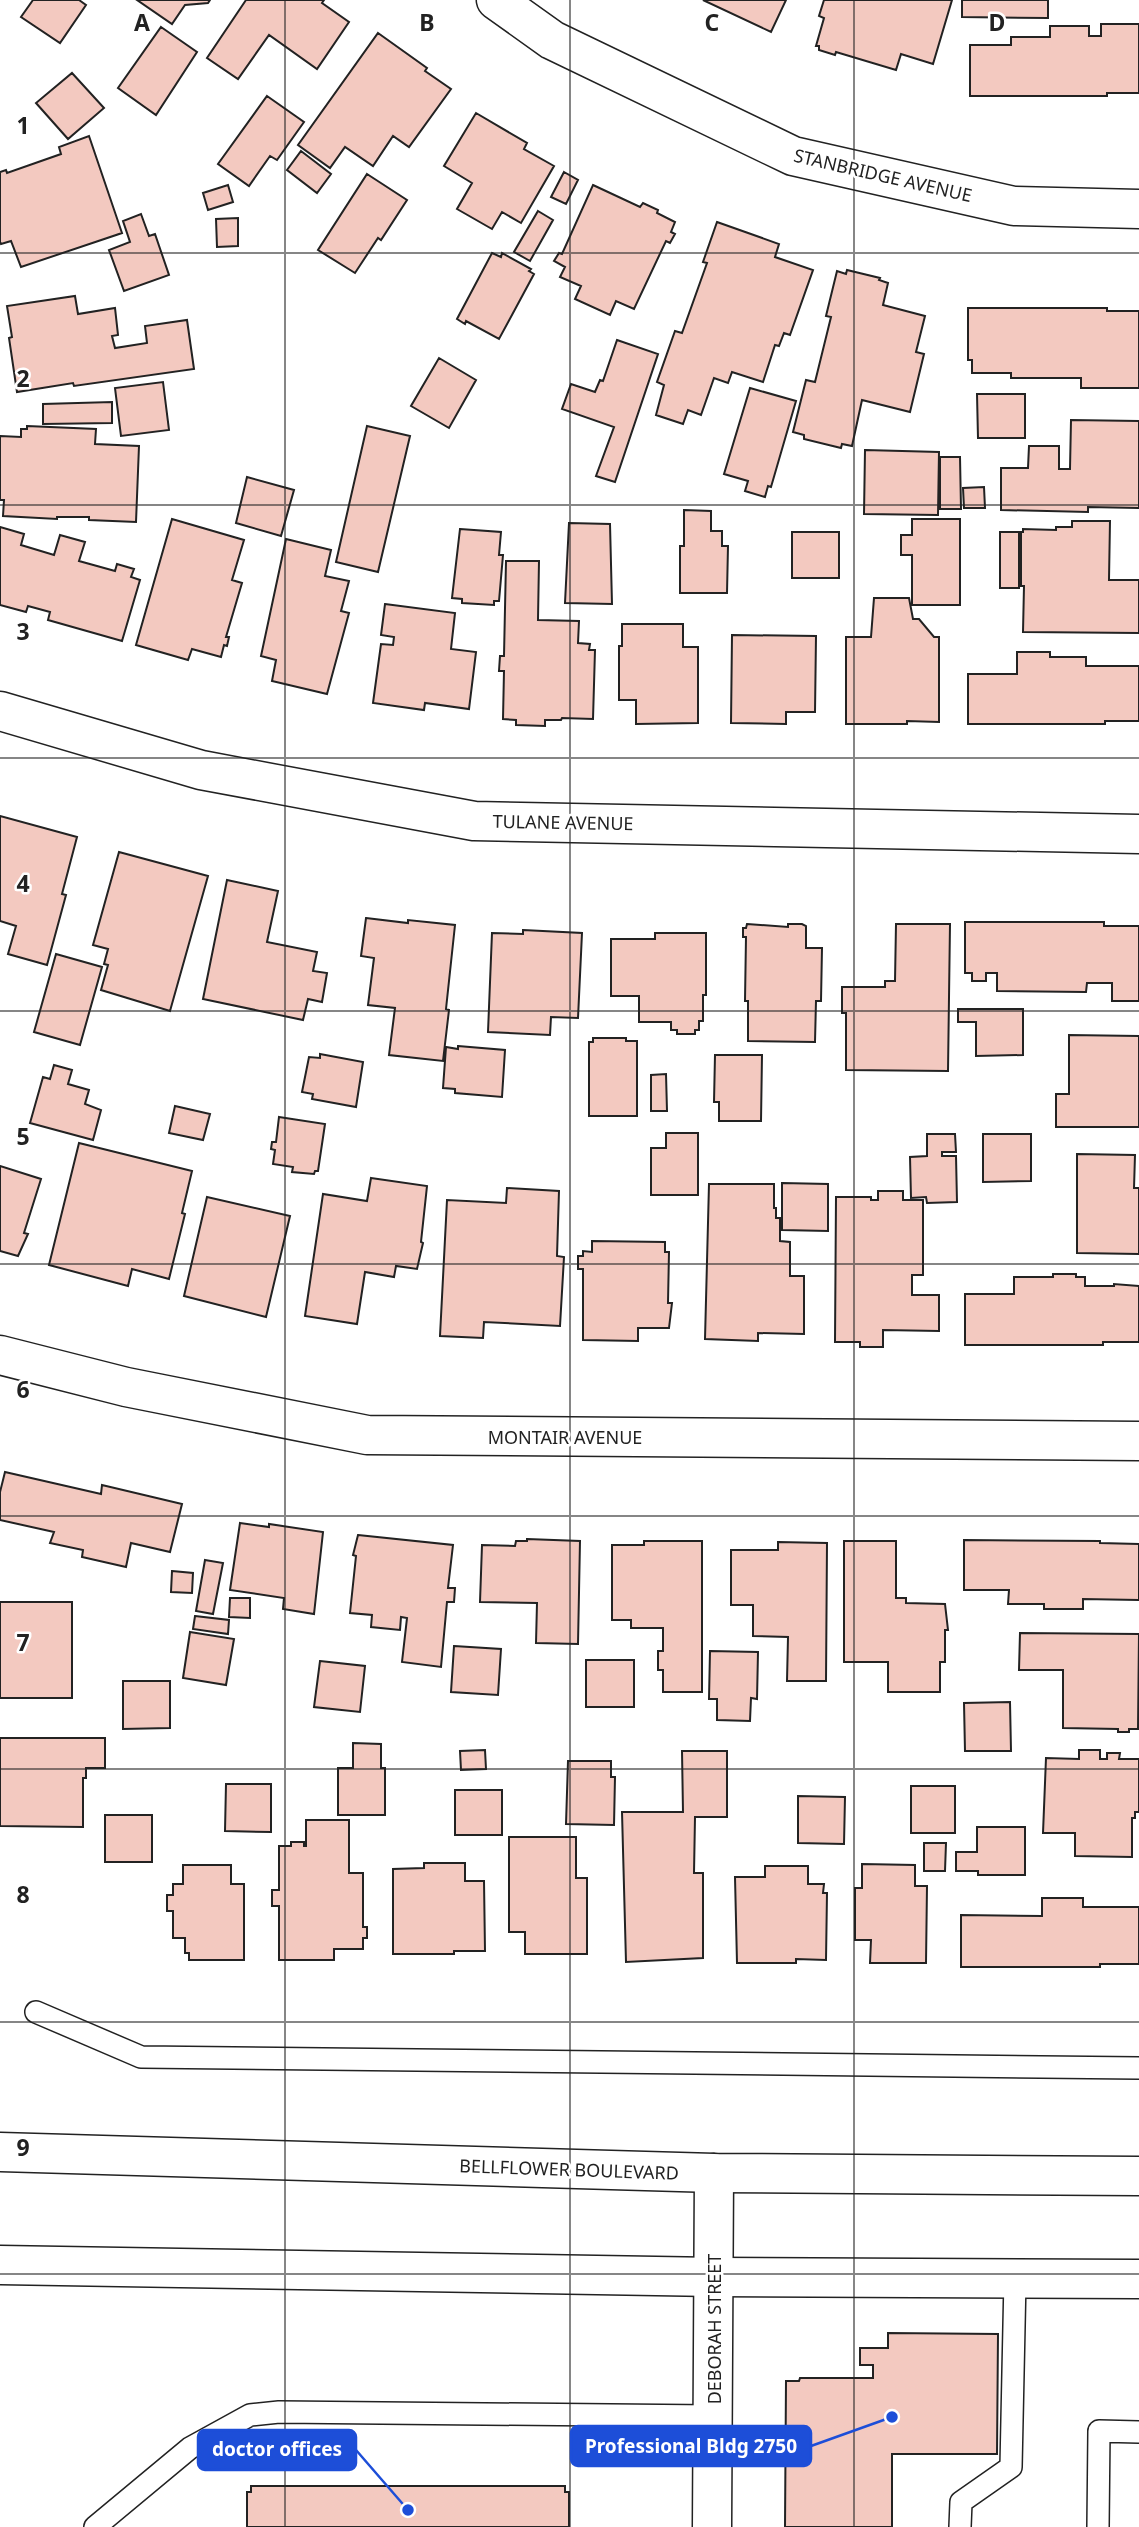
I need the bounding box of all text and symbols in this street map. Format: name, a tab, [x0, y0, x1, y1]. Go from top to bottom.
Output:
text: A	[134, 6, 150, 38]
text: B	[419, 6, 435, 38]
text: C	[705, 6, 720, 38]
text: D	[989, 6, 1005, 38]
text: 1	[16, 109, 30, 141]
street label: STANBRIDGE AVENUE	[792, 143, 974, 207]
text: 2	[16, 362, 30, 394]
text: 3	[16, 615, 30, 647]
street label: TULANE AVENUE	[492, 809, 634, 835]
text: 4	[16, 867, 30, 899]
text: 5	[16, 1120, 30, 1152]
text: 6	[16, 1373, 30, 1405]
street label: MONTAIR AVENUE	[488, 1425, 642, 1449]
text: 7	[16, 1626, 30, 1658]
text: 8	[16, 1878, 30, 1910]
text: 9	[16, 2131, 30, 2163]
street label: BELLFLOWER BOULEVARD	[459, 2153, 679, 2185]
street label: DEBORAH STREET	[702, 2254, 726, 2404]
callout: Professional Bldg 2750	[571, 2426, 811, 2466]
callout: doctor offices	[198, 2430, 356, 2470]
text: Professional Bldg 2750	[585, 2433, 797, 2459]
text: doctor offices	[212, 2436, 342, 2462]

